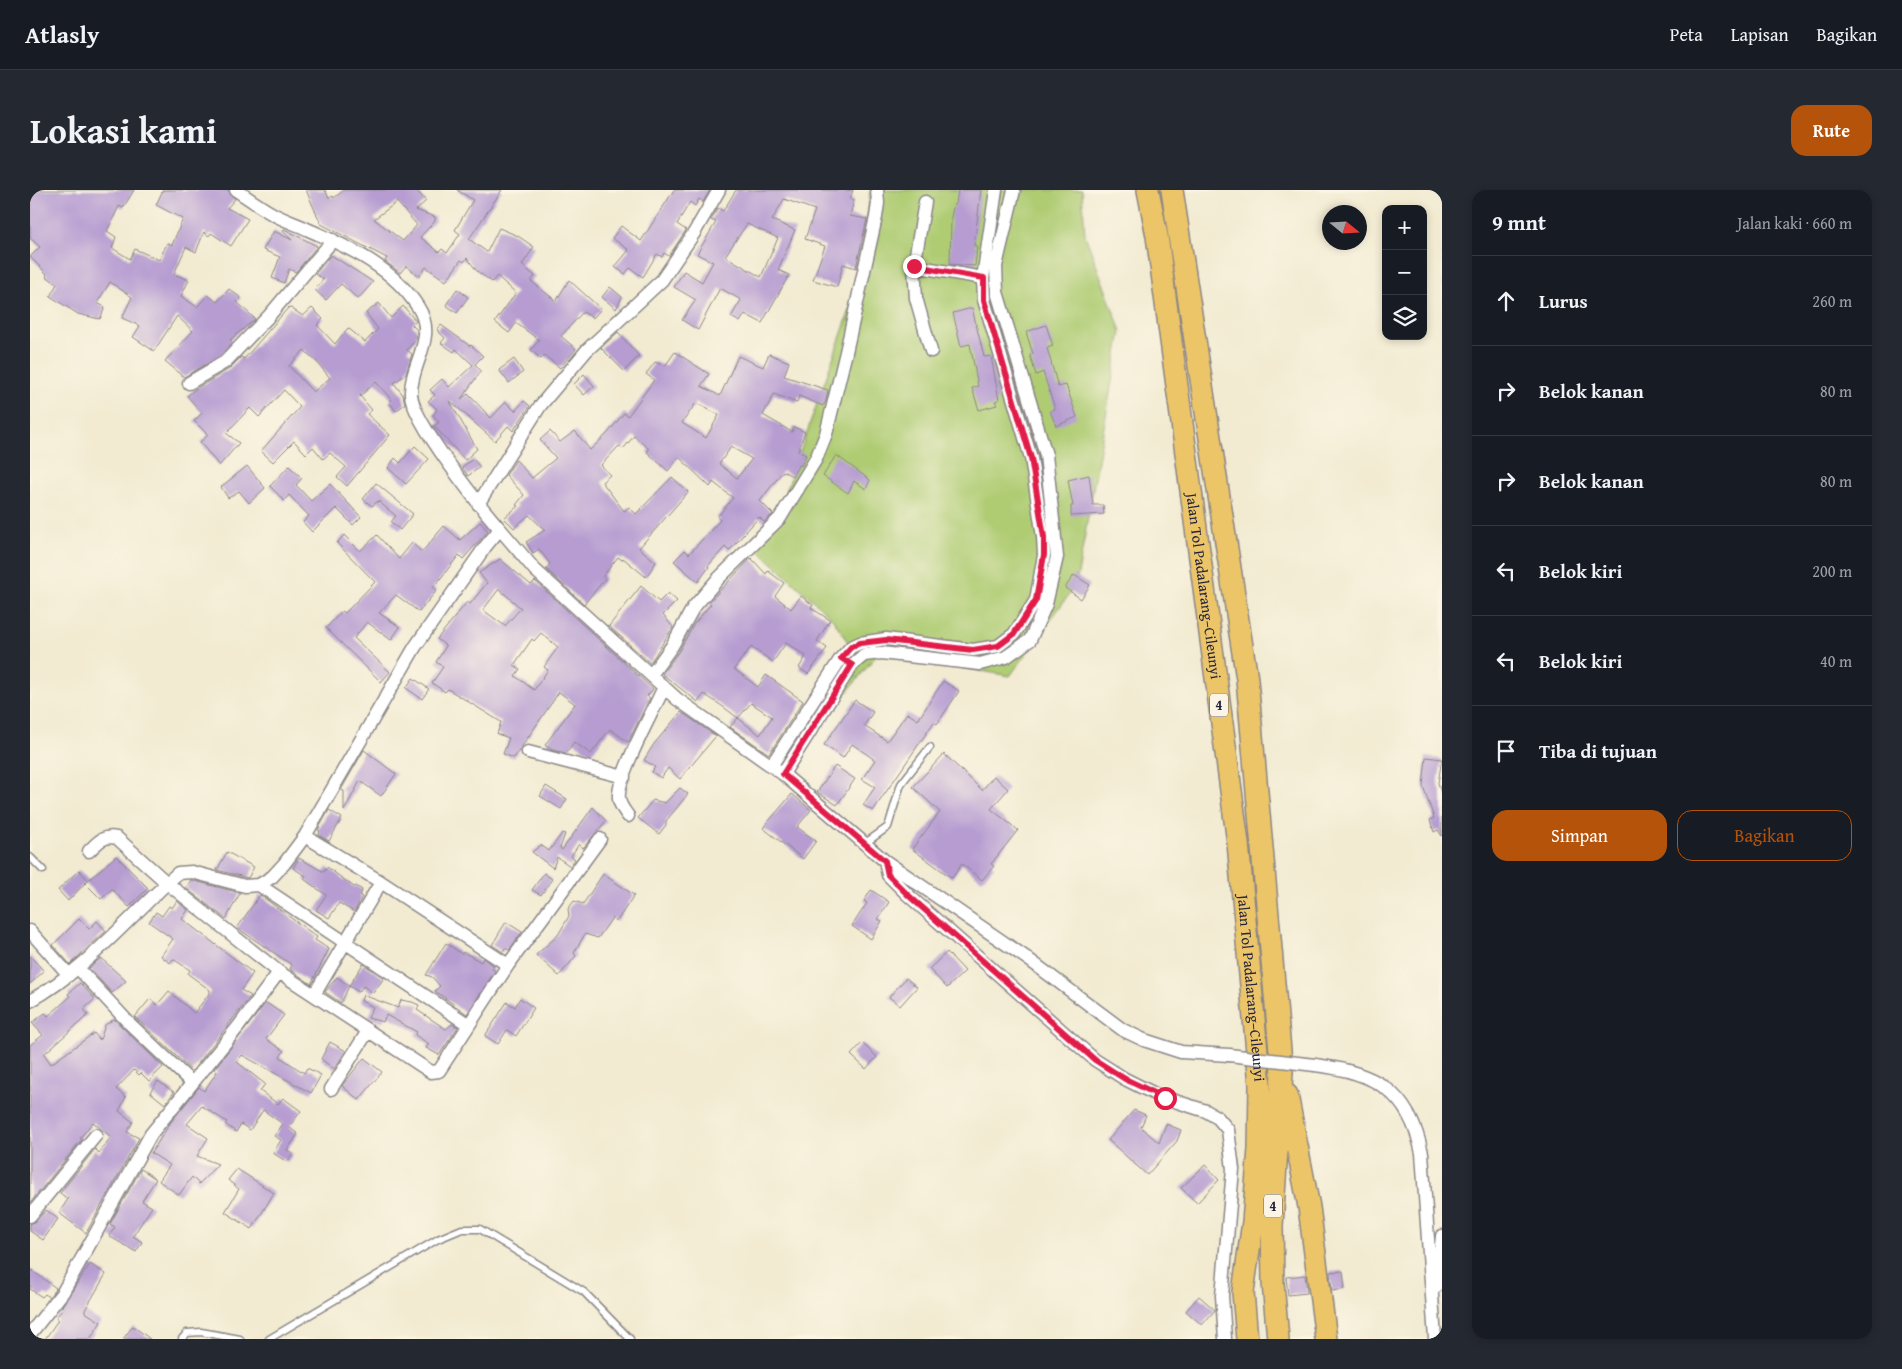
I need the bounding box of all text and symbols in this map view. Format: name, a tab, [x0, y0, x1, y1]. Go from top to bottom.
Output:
text: Atlasly	[25, 17, 99, 52]
text: Peta	[1670, 21, 1703, 48]
text: Lapisan	[1731, 21, 1789, 48]
text: Bagikan	[1817, 21, 1877, 48]
text: Lokasi kami	[30, 105, 217, 156]
button: Rute	[1791, 105, 1872, 156]
north arrow	[1322, 205, 1367, 250]
map controls	[1382, 205, 1427, 340]
button: +	[1382, 205, 1427, 250]
text: 9 mnt	[1492, 207, 1546, 238]
text: Jalan kaki · 660 m	[1737, 211, 1852, 235]
button: −	[1382, 250, 1427, 295]
route end	[903, 255, 926, 278]
icon: ahead	[1492, 287, 1520, 315]
text: Lurus	[1539, 287, 1588, 315]
text: 260 m	[1812, 289, 1852, 313]
button: layers	[1382, 295, 1427, 340]
icon: right	[1492, 377, 1520, 405]
text: Belok kanan	[1539, 377, 1644, 405]
text: 80 m	[1820, 379, 1852, 403]
icon: right	[1492, 467, 1520, 495]
text: Belok kanan	[1539, 467, 1644, 495]
text: 80 m	[1820, 469, 1852, 493]
street label: Jalan Tol Padalarang–Cileunyi	[1181, 490, 1227, 680]
icon: left	[1492, 557, 1520, 585]
text: Belok kiri	[1539, 557, 1622, 585]
text: 200 m	[1812, 559, 1852, 583]
icon: left	[1492, 647, 1520, 675]
text: Belok kiri	[1539, 647, 1622, 675]
text: 40 m	[1820, 649, 1852, 673]
road number: 4	[1210, 694, 1228, 716]
icon: arrive	[1492, 737, 1520, 765]
text: Tiba di tujuan	[1539, 737, 1657, 765]
button: Simpan	[1492, 810, 1667, 861]
button: Bagikan	[1677, 810, 1852, 861]
street label: Jalan Tol Padalarang–Cileunyi	[1233, 892, 1271, 1082]
route start	[1154, 1087, 1177, 1110]
road number: 4	[1264, 1194, 1282, 1218]

